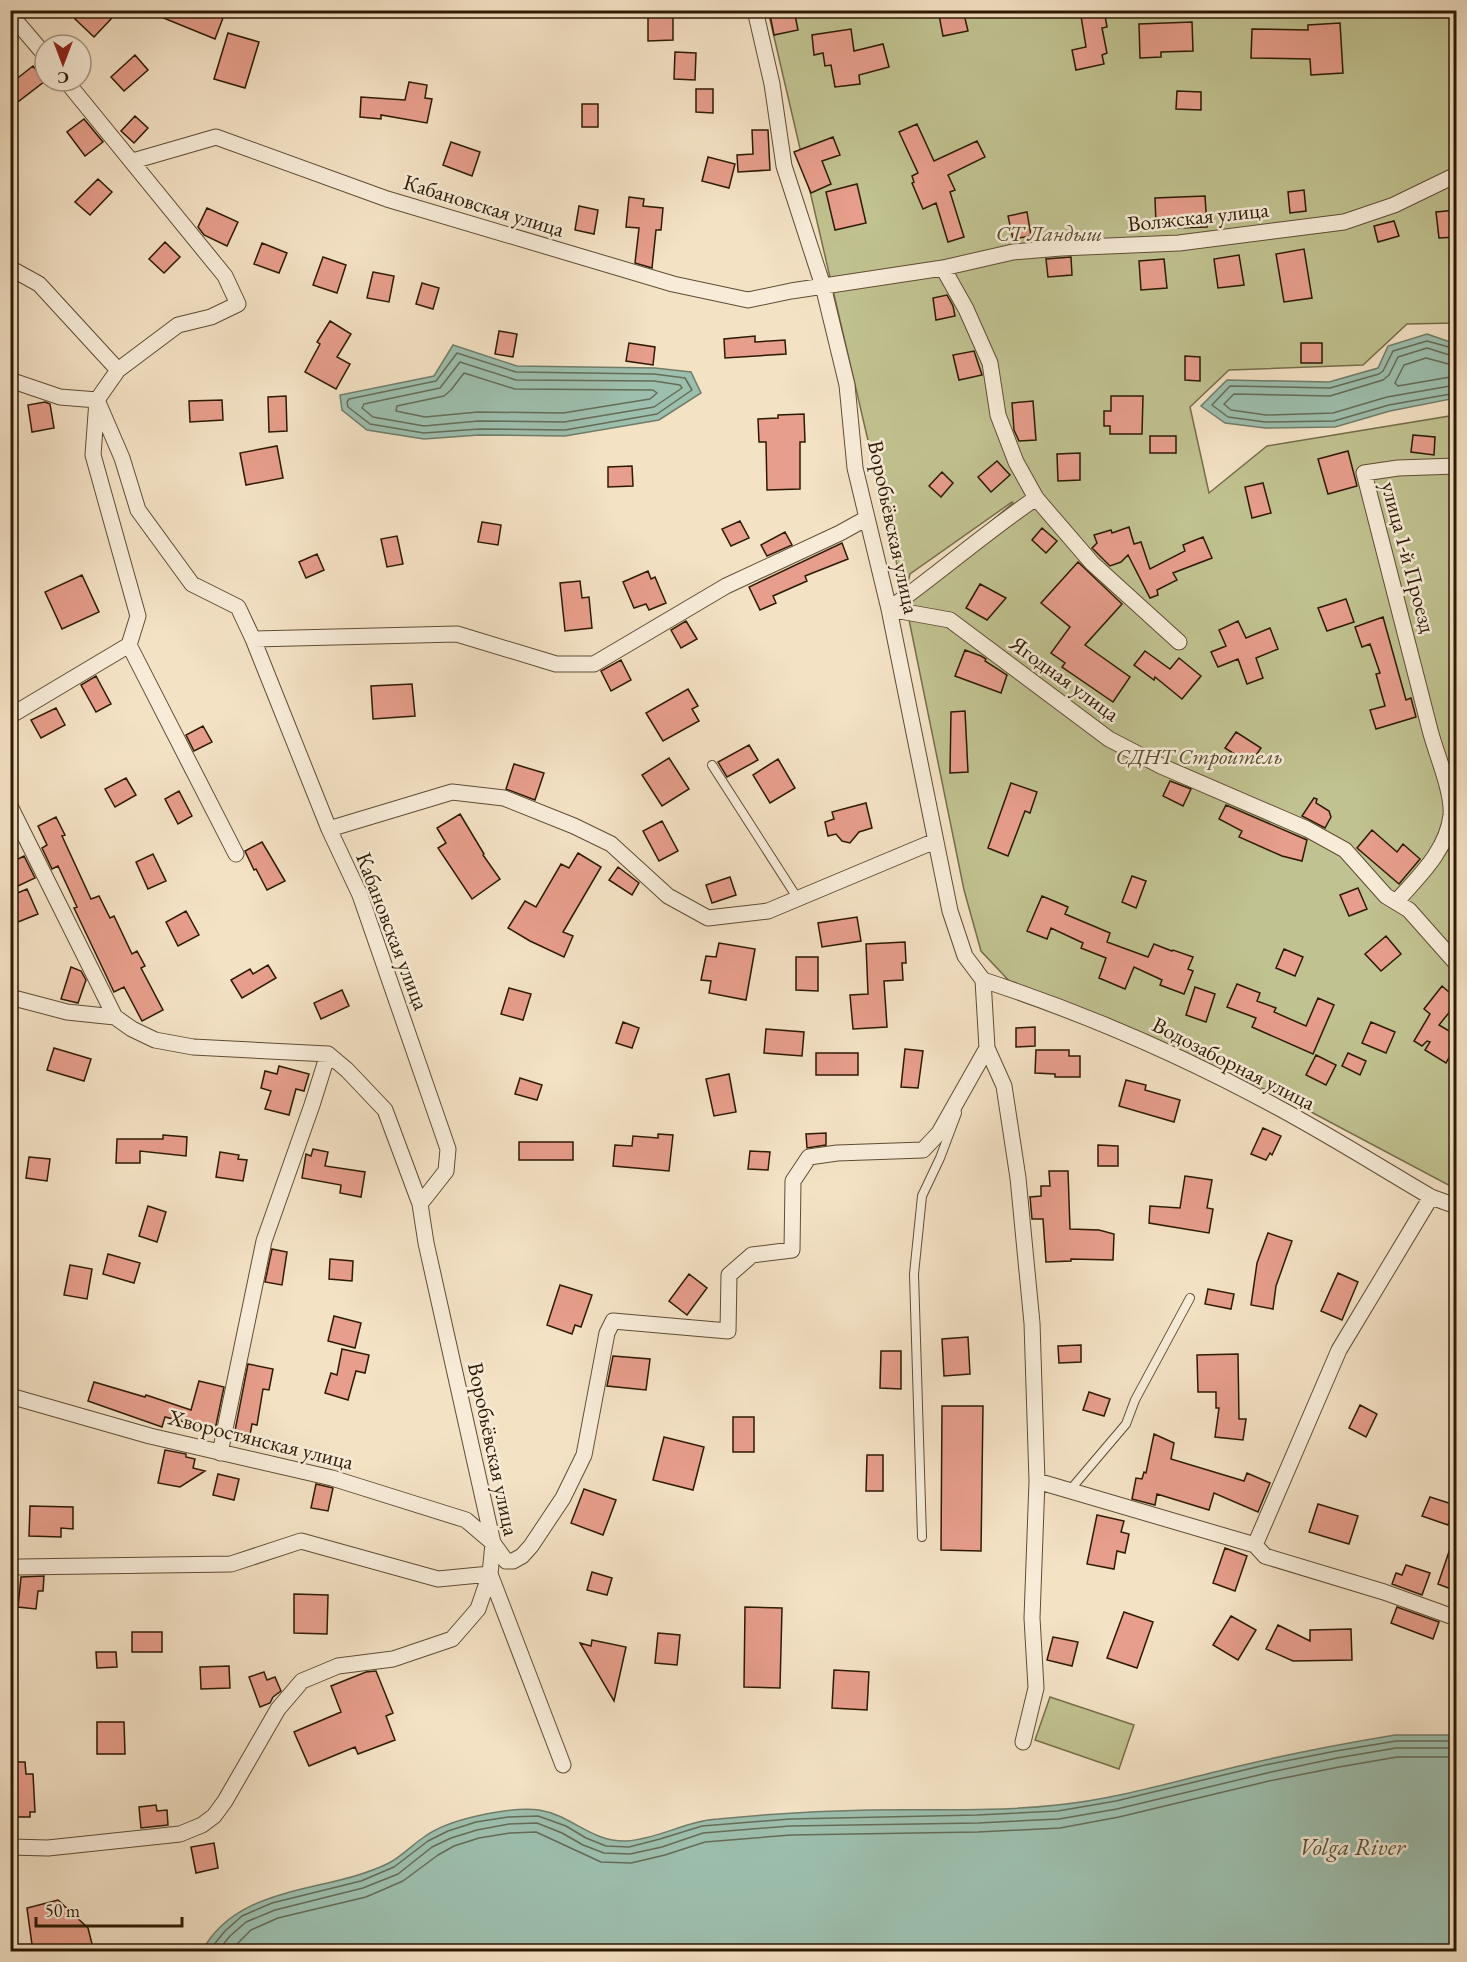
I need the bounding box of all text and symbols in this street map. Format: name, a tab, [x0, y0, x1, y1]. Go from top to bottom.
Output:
north arrow	[33, 33, 93, 93]
text: С	[57, 67, 69, 88]
street label: Кабановская улица	[400, 167, 568, 244]
street label: Волжская улица	[1126, 195, 1270, 238]
park label: СТ Ландыш	[996, 219, 1102, 248]
street label: Воробьёвская улица	[861, 438, 926, 617]
street label: улица 1-й Проезд	[1374, 478, 1443, 636]
street label: Ягодная улица	[1003, 628, 1125, 728]
park label: СДНТ Строитель	[1115, 742, 1283, 771]
street label: Кабановская улица	[349, 848, 436, 1014]
street label: Водозаборная улица	[1147, 1010, 1320, 1117]
street label: Воробьёвская улица	[461, 1360, 526, 1539]
street label: Хворостянская улица	[164, 1402, 357, 1477]
water label: Volga River	[1299, 1831, 1407, 1862]
scale bar	[36, 1890, 182, 1928]
text: 50 m	[45, 1899, 80, 1922]

